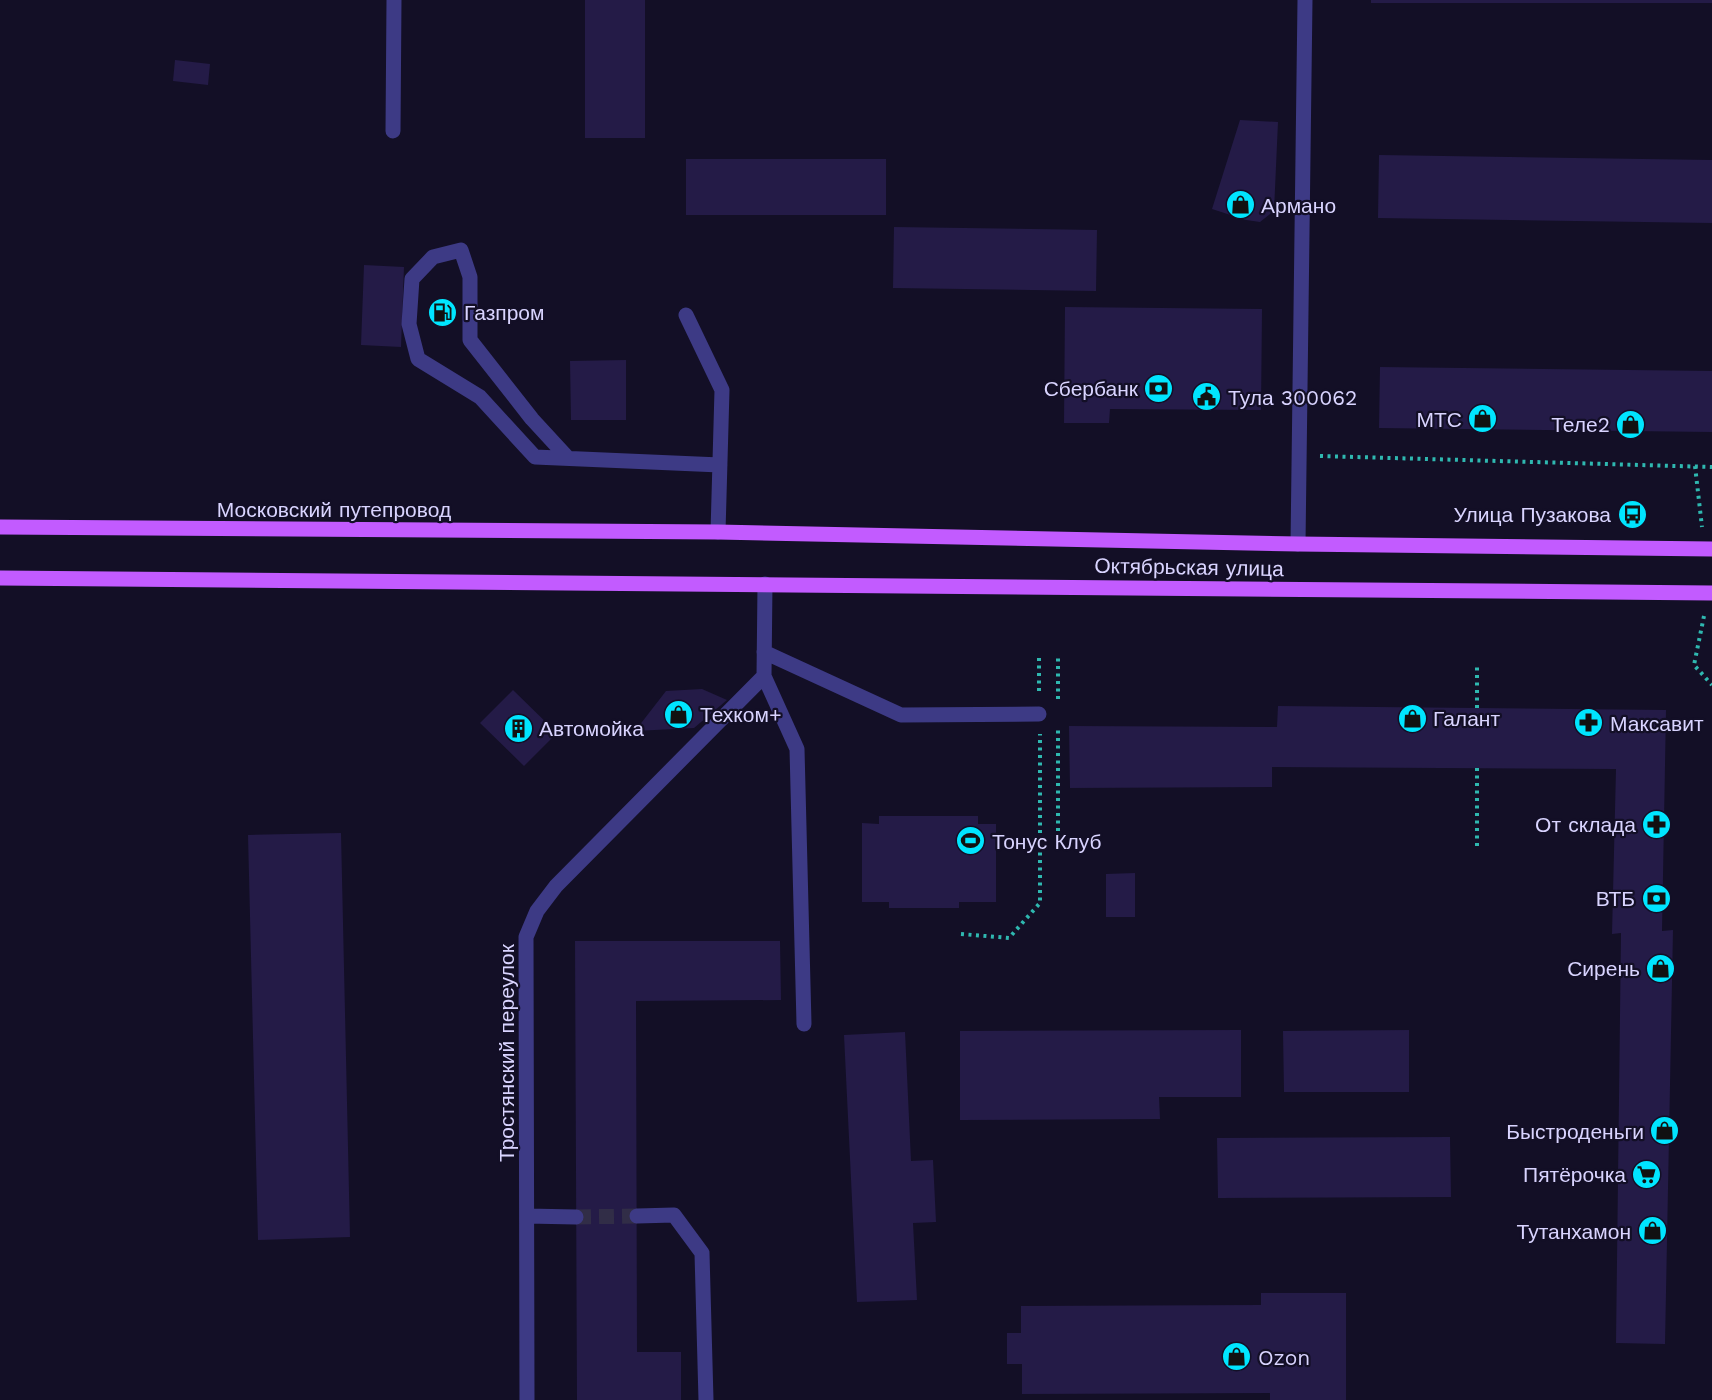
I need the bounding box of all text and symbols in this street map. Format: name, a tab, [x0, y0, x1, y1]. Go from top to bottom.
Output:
shop icon: Армано	[1224, 189, 1256, 221]
place label: Армано	[1261, 193, 1336, 218]
fuel station icon: Газпром	[427, 296, 459, 328]
place label: Газпром	[464, 300, 544, 325]
bank icon: Сбербанк	[1143, 372, 1175, 404]
place label: Сбербанк	[1044, 376, 1139, 401]
public building icon: Тула 300062	[1191, 381, 1223, 413]
place label: Тула 300062	[1228, 385, 1357, 410]
shop icon: МТС	[1467, 403, 1499, 435]
place label: МТС	[1417, 407, 1462, 432]
shop icon: Теле2	[1615, 408, 1647, 440]
place label: Теле2	[1551, 412, 1610, 437]
street label: Московский путепровод	[217, 497, 451, 522]
bus stop icon: Улица Пузакова	[1616, 498, 1648, 530]
place label: Улица Пузакова	[1454, 502, 1611, 527]
street label: Октябрьская улица	[1094, 553, 1284, 581]
shop icon: Техком+	[663, 698, 695, 730]
place label: Техком+	[700, 702, 782, 727]
shop icon: Галант	[1396, 702, 1428, 734]
place label: Галант	[1433, 706, 1500, 731]
pharmacy icon: Максавит	[1573, 707, 1605, 739]
place label: Максавит	[1610, 711, 1704, 736]
building icon: Автомойка	[502, 712, 534, 744]
place label: Автомойка	[539, 716, 644, 741]
pharmacy icon: От склада	[1641, 808, 1673, 840]
place label: От склада	[1535, 812, 1636, 837]
sports icon: Тонус Клуб	[955, 825, 987, 857]
place label: Тонус Клуб	[992, 829, 1102, 854]
bank icon: ВТБ	[1640, 882, 1672, 914]
place label: ВТБ	[1596, 886, 1635, 911]
street label: Тростянский переулок	[494, 943, 519, 1162]
shop icon: Сирень	[1645, 952, 1677, 984]
place label: Сирень	[1567, 956, 1640, 981]
shop icon: Быстроденьги	[1649, 1115, 1681, 1147]
place label: Быстроденьги	[1506, 1119, 1644, 1144]
supermarket icon: Пятёрочка	[1631, 1158, 1663, 1190]
place label: Пятёрочка	[1523, 1162, 1626, 1187]
shop icon: Тутанхамон	[1636, 1215, 1668, 1247]
place label: Тутанхамон	[1517, 1219, 1631, 1244]
shop icon: Ozon	[1221, 1341, 1253, 1373]
place label: Ozon	[1258, 1345, 1310, 1370]

